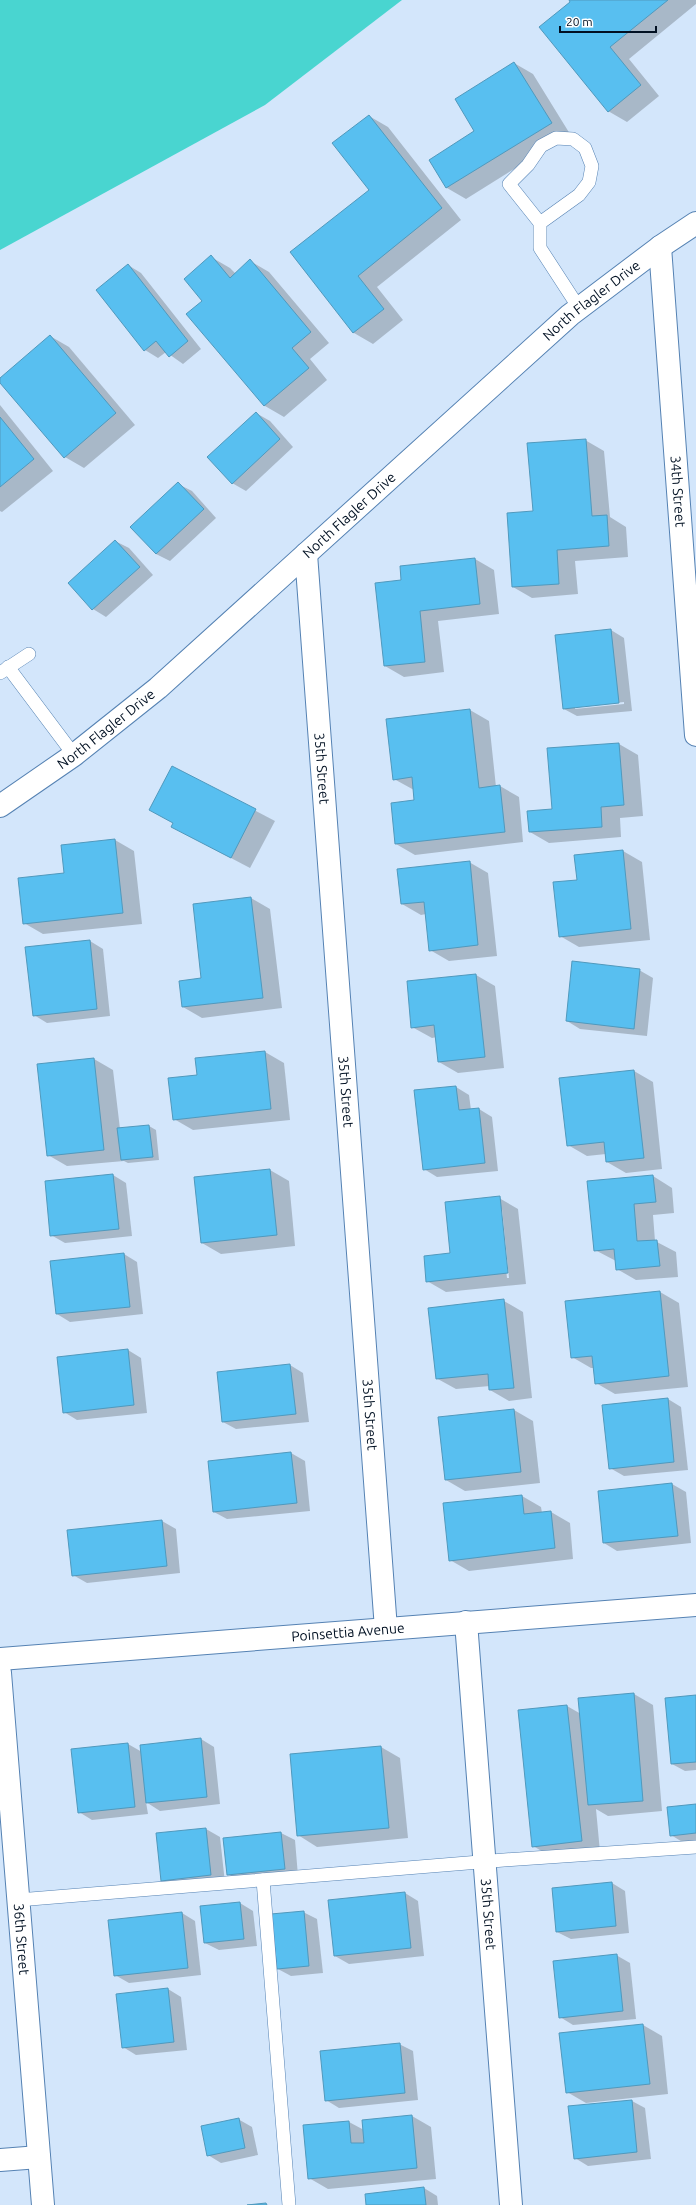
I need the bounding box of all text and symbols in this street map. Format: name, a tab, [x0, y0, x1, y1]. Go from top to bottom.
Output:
scale bar	[560, 8, 656, 34]
text: 20 m	[566, 15, 593, 28]
street label: North Flagler Drive	[539, 257, 643, 344]
street label: 34th Street	[667, 455, 689, 528]
street label: North Flagler Drive	[299, 469, 399, 561]
street label: North Flagler Drive	[54, 686, 158, 772]
street label: 35th Street	[311, 732, 333, 805]
street label: 35th Street	[335, 1055, 357, 1128]
street label: 35th Street	[359, 1378, 381, 1451]
street label: Poinsettia Avenue	[291, 1620, 405, 1644]
street label: 35th Street	[478, 1878, 499, 1951]
street label: 36th Street	[11, 1903, 32, 1976]

